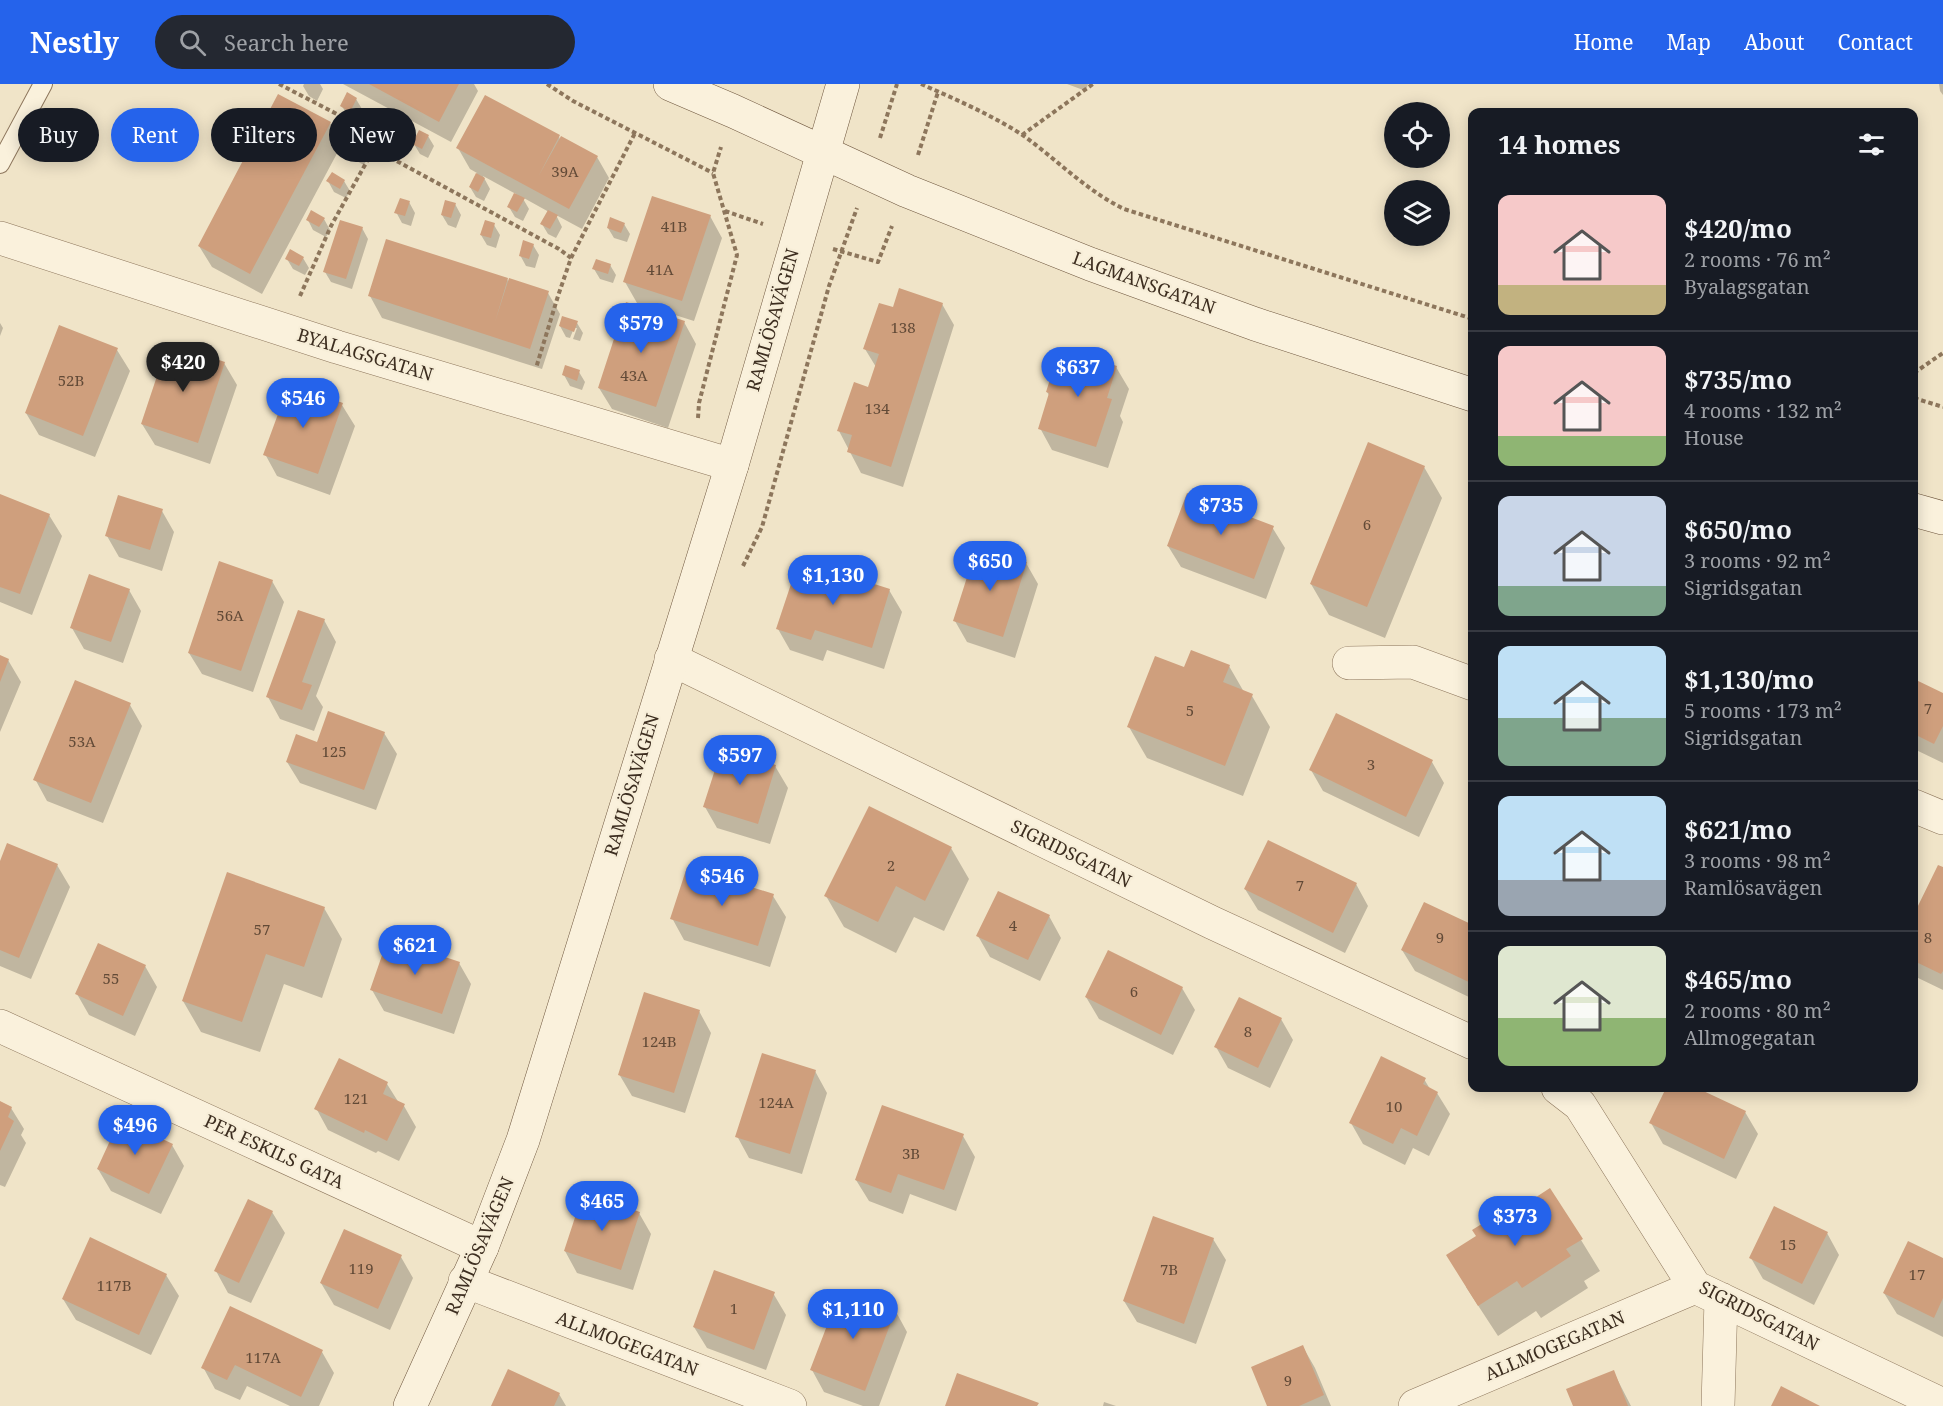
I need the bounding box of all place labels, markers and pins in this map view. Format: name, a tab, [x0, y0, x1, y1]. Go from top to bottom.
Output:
pin: $579	[605, 303, 677, 354]
pin: $420	[147, 342, 219, 393]
pin: $637	[1042, 347, 1114, 398]
pin: $546	[267, 378, 339, 429]
pin: $735	[1185, 485, 1257, 536]
pin: $650	[954, 541, 1026, 592]
pin: $1,130	[784, 555, 882, 606]
pin: $597	[704, 735, 776, 786]
pin: $546	[686, 856, 758, 907]
pin: $621	[379, 925, 451, 976]
pin: $496	[99, 1105, 171, 1156]
pin: $465	[566, 1181, 638, 1232]
pin: $373	[1479, 1196, 1551, 1247]
pin: $1,110	[804, 1289, 902, 1340]

